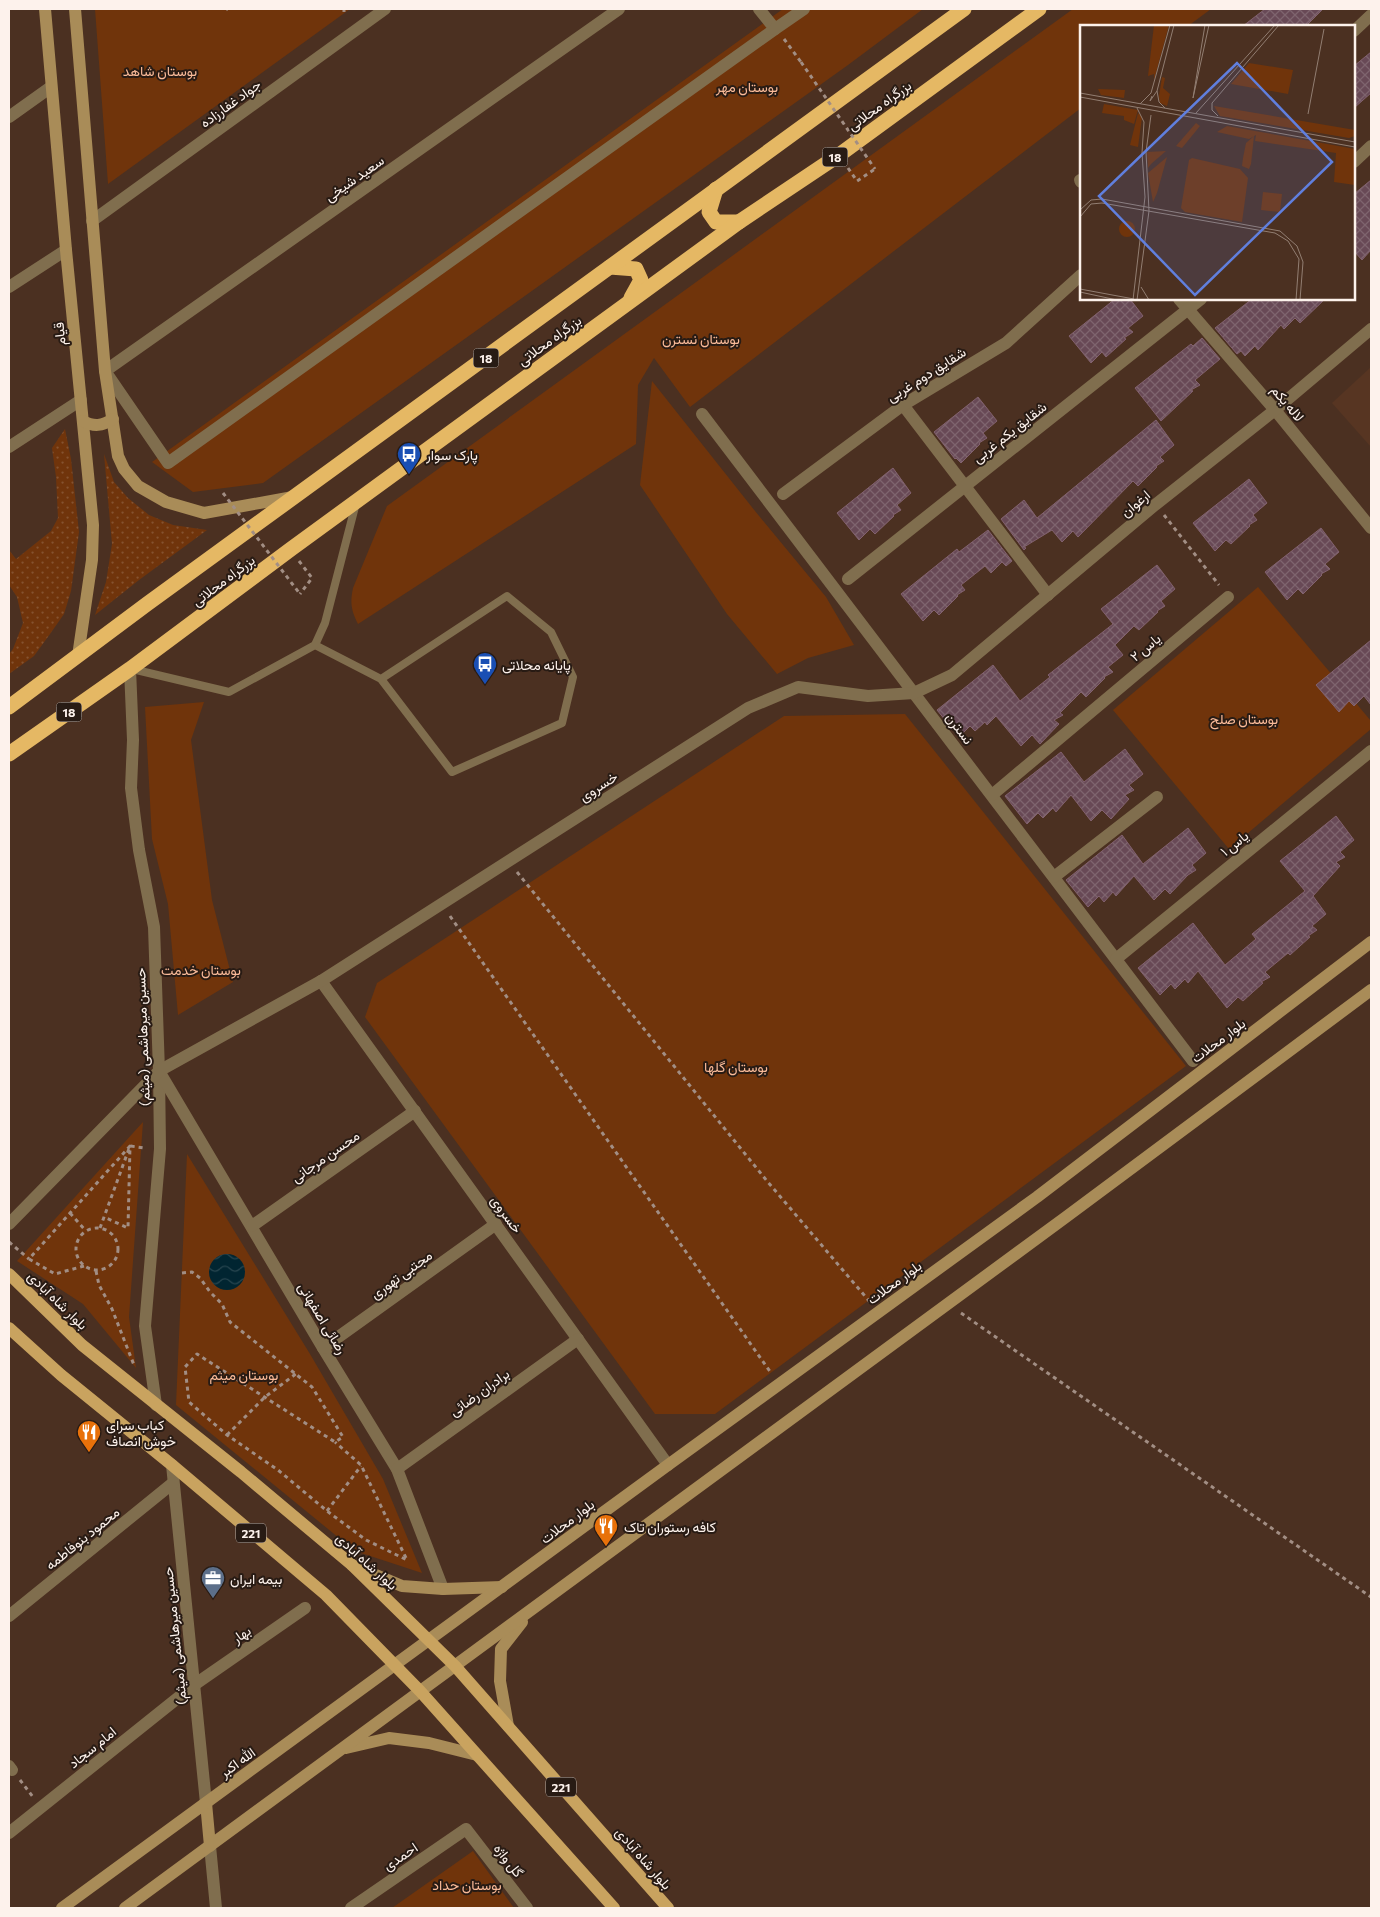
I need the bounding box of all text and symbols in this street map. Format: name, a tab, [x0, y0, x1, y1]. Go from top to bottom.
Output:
inset map	[1080, 25, 1355, 300]
park label: بوستان شاهد	[123, 62, 197, 80]
street label: جواد غفارزاده	[196, 75, 264, 132]
street label: بزرگراه محلاتی	[844, 76, 915, 135]
park label: بوستان مهر	[715, 78, 778, 96]
road number: 18	[822, 148, 848, 166]
street label: سعید شیخی	[321, 151, 388, 206]
street label: بزرگراه محلاتی	[514, 311, 585, 370]
street label: قیام	[49, 321, 70, 347]
park label: بوستان نسترن	[662, 330, 740, 348]
street label: شقایق دوم غربی	[883, 343, 969, 406]
road number: 18	[474, 348, 498, 368]
street label: لاله یکم	[1267, 381, 1308, 425]
street label: شقایق یکم غربی	[969, 398, 1050, 467]
bus stop icon: پارک سوار	[396, 441, 422, 475]
place label: پارک سوار	[425, 446, 478, 465]
street label: ارغوان	[1117, 486, 1154, 521]
street label: بزرگراه محلاتی	[188, 551, 259, 610]
street label: یاس ۲	[1126, 629, 1164, 665]
bus stop icon: پایانه محلاتی	[472, 651, 498, 685]
place label: پایانه محلاتی	[502, 656, 571, 675]
road number: 18	[56, 702, 82, 722]
street label: نسترن	[942, 709, 977, 748]
park label: بوستان صلح	[1210, 710, 1278, 730]
street label: خسروی	[576, 767, 621, 806]
street label: یاس ۱	[1216, 827, 1252, 860]
park label: بوستان خدمت	[161, 961, 241, 979]
street label: حسین میرهاشمی (میثم)	[131, 967, 154, 1107]
street label: بلوار محلات	[1188, 1014, 1249, 1067]
park label: بوستان گلها	[704, 1058, 768, 1076]
street label: محسن مرجانی	[288, 1126, 363, 1187]
street label: خسروی	[487, 1192, 526, 1237]
street label: مجتبی تهوری	[367, 1246, 436, 1303]
street label: بلوار محلات	[863, 1257, 925, 1308]
street label: بلوار شاه آبادی	[24, 1267, 92, 1334]
street label: رضائی اصفهانی	[294, 1279, 351, 1358]
street label: برادران رضائی	[446, 1364, 513, 1420]
park label: بوستان میثم	[209, 1366, 279, 1384]
place label: کباب سرای خوش انصاف	[106, 1416, 176, 1450]
restaurant icon: کباب سرای خوش انصاف	[76, 1419, 102, 1453]
street label: بلوار محلات	[537, 1495, 598, 1548]
street label: محمود بنوفاطمه	[42, 1503, 123, 1574]
restaurant icon: کافه رستوران تاک	[593, 1513, 619, 1547]
place label: کافه رستوران تاک	[624, 1518, 716, 1536]
road number: 221	[236, 1524, 266, 1542]
street label: بلوار شاه آبادی	[332, 1529, 401, 1594]
office icon: بیمه ایران	[200, 1565, 226, 1599]
street label: حسین میرهاشمی (میثم)	[158, 1566, 191, 1706]
place label: بیمه ایران	[230, 1570, 282, 1588]
street label: بهار	[227, 1621, 254, 1648]
street label: امام سجاد	[65, 1723, 120, 1772]
street label: الله اکبر	[215, 1743, 259, 1782]
road number: 221	[546, 1778, 576, 1796]
street label: بلوار شاه آبادی	[612, 1823, 676, 1893]
street label: احمدی	[380, 1838, 421, 1874]
street label: گل واژه	[490, 1840, 527, 1881]
park label: بوستان حداد	[432, 1876, 502, 1894]

